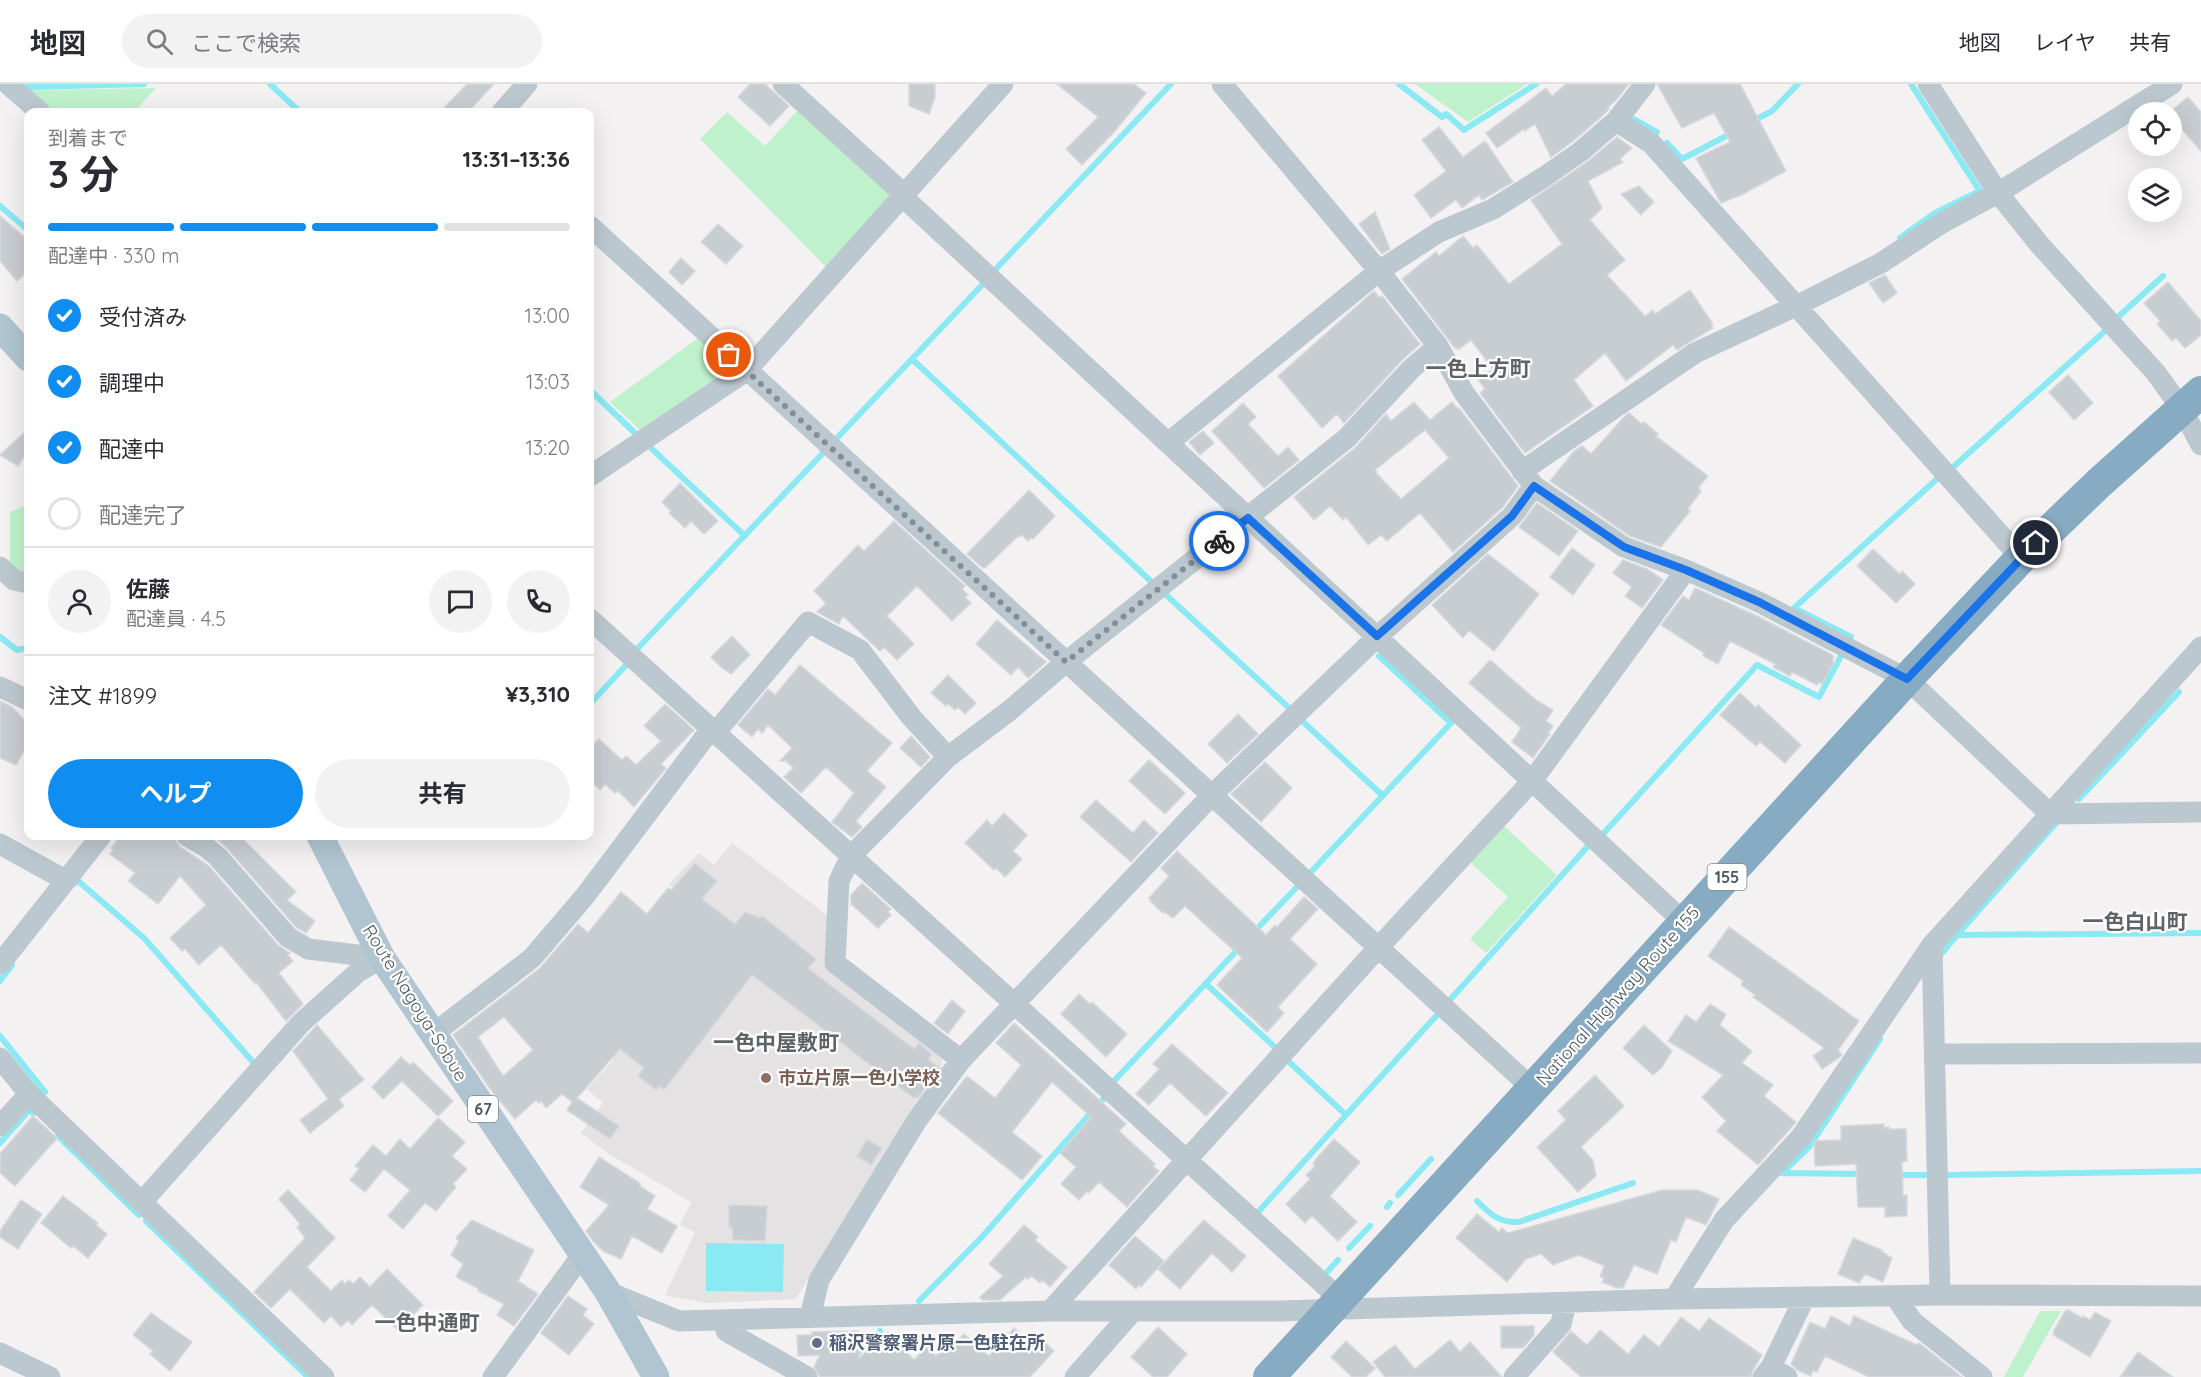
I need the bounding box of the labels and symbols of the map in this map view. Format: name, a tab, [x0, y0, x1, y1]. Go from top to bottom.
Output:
pin	[703, 329, 754, 380]
district label: 一色上方町	[1426, 355, 1531, 381]
courier	[1189, 511, 1249, 571]
pin	[2010, 517, 2061, 568]
road number: 155	[1708, 864, 1746, 890]
street label: National Highway Route 155	[1531, 901, 1704, 1090]
district label: 一色白山町	[2083, 908, 2188, 934]
street label: Route Nagoya-Sobue	[358, 920, 473, 1085]
district label: 一色中屋敷町	[713, 1029, 839, 1055]
place label: 市立片原一色小学校	[778, 1066, 940, 1089]
marker: 市立片原一色小学校	[759, 1071, 773, 1085]
road number: 67	[468, 1096, 498, 1122]
district label: 一色中通町	[375, 1309, 480, 1335]
place label: 稲沢警察署片原一色駐在所	[829, 1331, 1045, 1354]
marker: 稲沢警察署片原一色駐在所	[810, 1336, 824, 1350]

